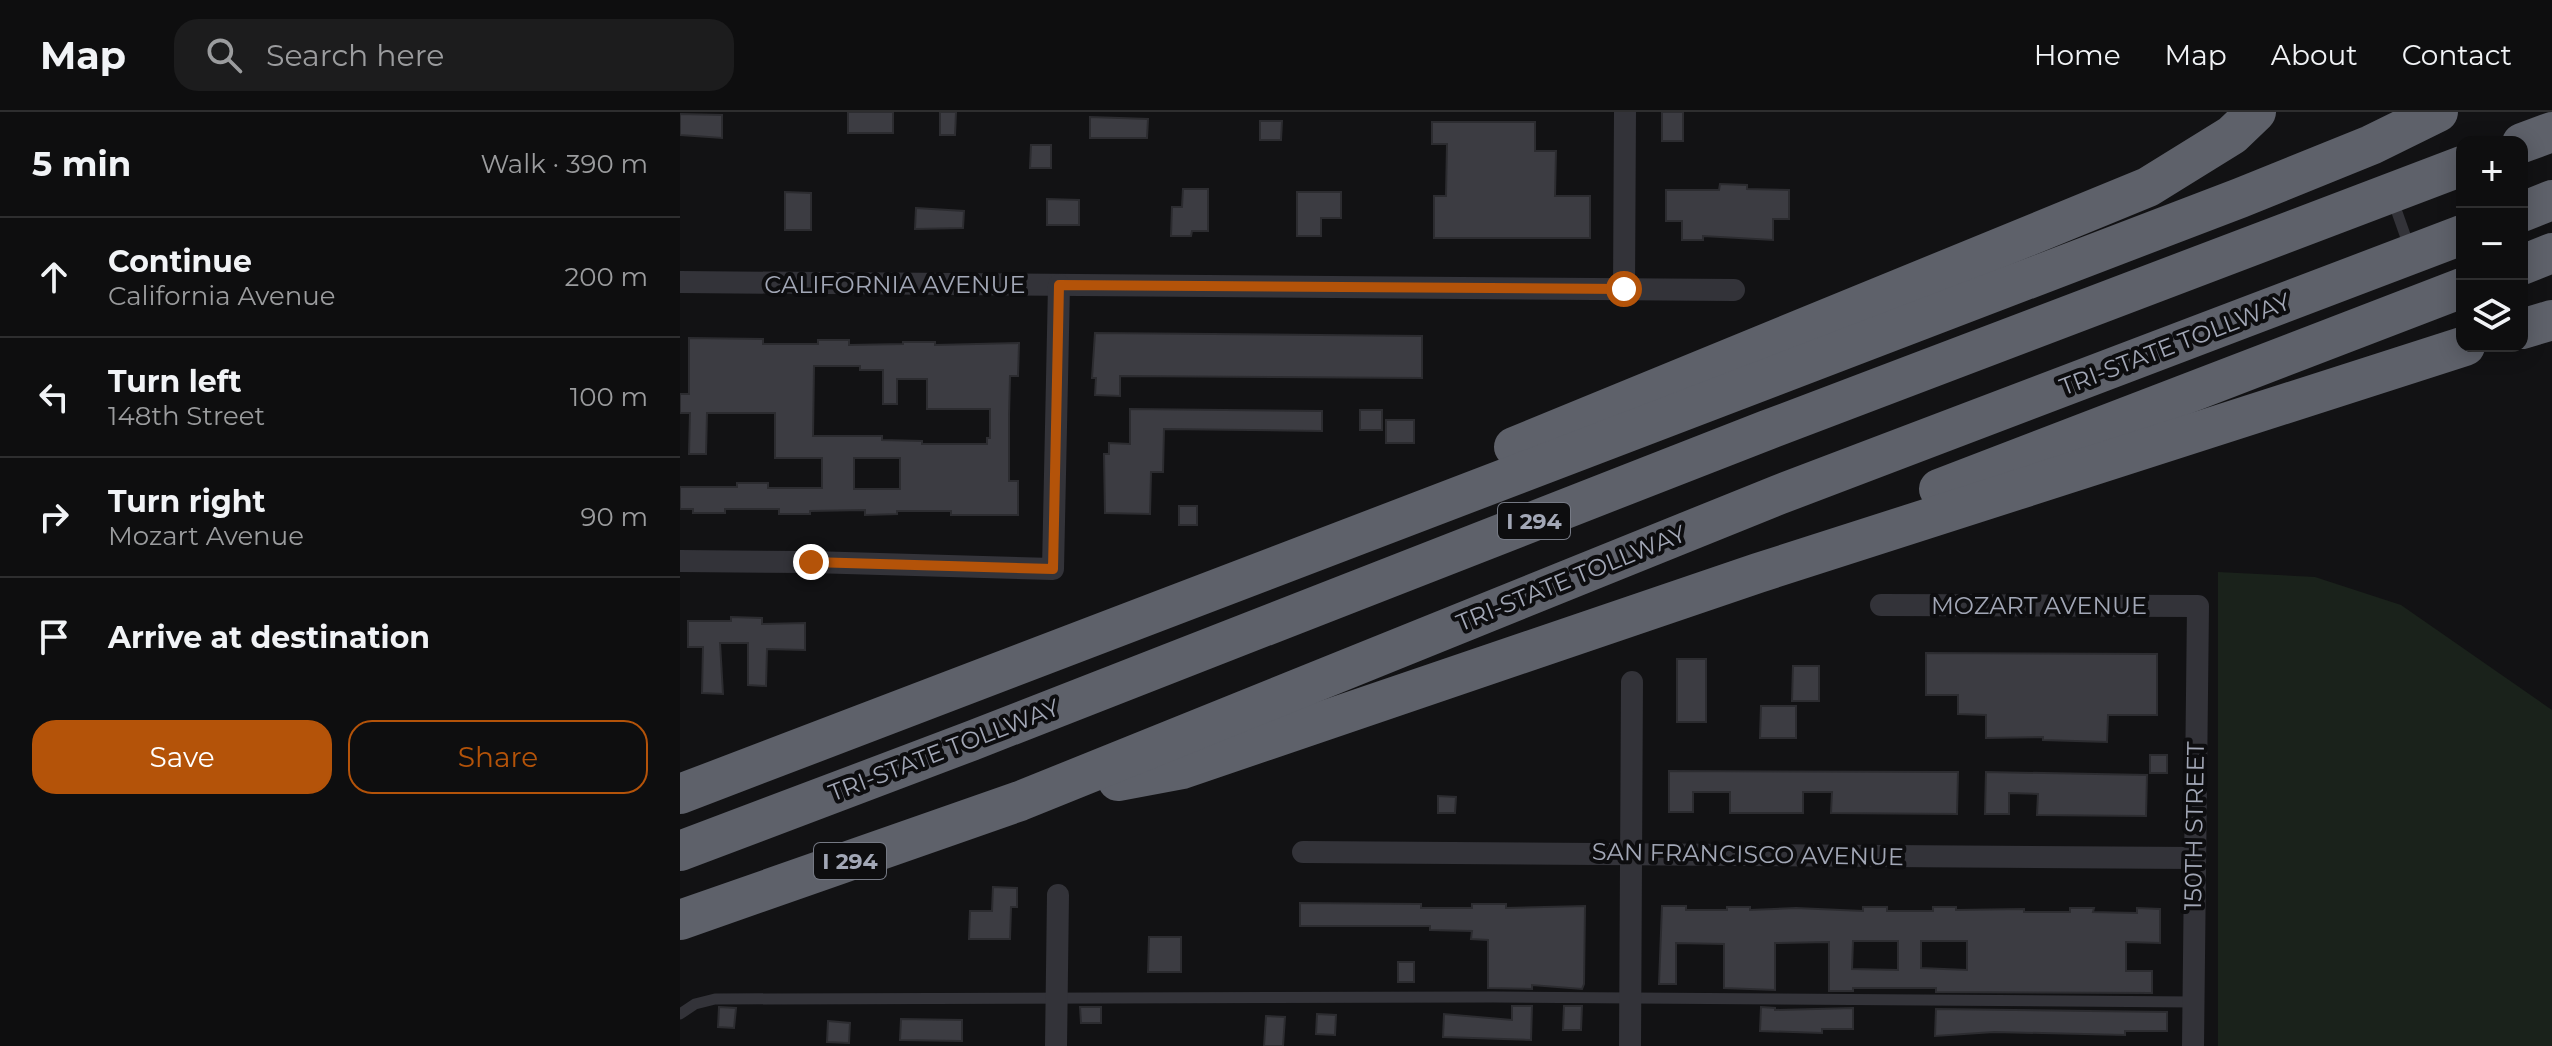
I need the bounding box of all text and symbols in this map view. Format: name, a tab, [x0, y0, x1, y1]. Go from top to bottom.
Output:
search box	[174, 19, 734, 91]
text: Map	[40, 32, 126, 79]
icon: search	[202, 33, 246, 77]
text: Search here	[266, 37, 444, 74]
text: Home	[2034, 38, 2121, 72]
text: Map	[2165, 38, 2227, 72]
text: About	[2271, 38, 2358, 72]
text: Contact	[2402, 38, 2512, 72]
map controls	[2456, 136, 2528, 352]
button: +	[2456, 136, 2528, 208]
text: 5 min	[32, 143, 131, 185]
text: Walk · 390 m	[480, 148, 648, 180]
button: −	[2456, 208, 2528, 280]
text: Continue	[108, 243, 252, 280]
icon: ahead	[32, 255, 76, 299]
text: 200 m	[564, 261, 648, 293]
street label: CALIFORNIA AVENUE	[764, 270, 1026, 299]
route start	[1606, 271, 1642, 307]
text: California Avenue	[108, 280, 336, 312]
button: layers	[2456, 280, 2528, 352]
street label: TRI-STATE TOLLWAY	[2055, 286, 2295, 401]
text: Turn left	[108, 363, 241, 400]
icon: left	[32, 375, 76, 419]
text: 100 m	[570, 381, 648, 413]
text: 148th Street	[108, 400, 265, 432]
text: Turn right	[108, 483, 265, 520]
icon: right	[32, 495, 76, 539]
text: 90 m	[581, 501, 648, 533]
road number: I 294	[1498, 503, 1570, 539]
street label: TRI-STATE TOLLWAY	[1452, 518, 1691, 637]
text: Mozart Avenue	[108, 520, 304, 552]
route end	[793, 544, 829, 580]
street label: MOZART AVENUE	[1931, 591, 2147, 620]
icon: arrive	[32, 615, 76, 659]
text: Arrive at destination	[108, 619, 430, 656]
street label: TRI-STATE TOLLWAY	[824, 692, 1064, 807]
button: Save	[32, 720, 332, 794]
button: Share	[348, 720, 648, 794]
street label: 150TH STREET	[2178, 741, 2210, 911]
street label: SAN FRANCISCO AVENUE	[1592, 837, 1904, 871]
road number: I 294	[814, 843, 886, 879]

